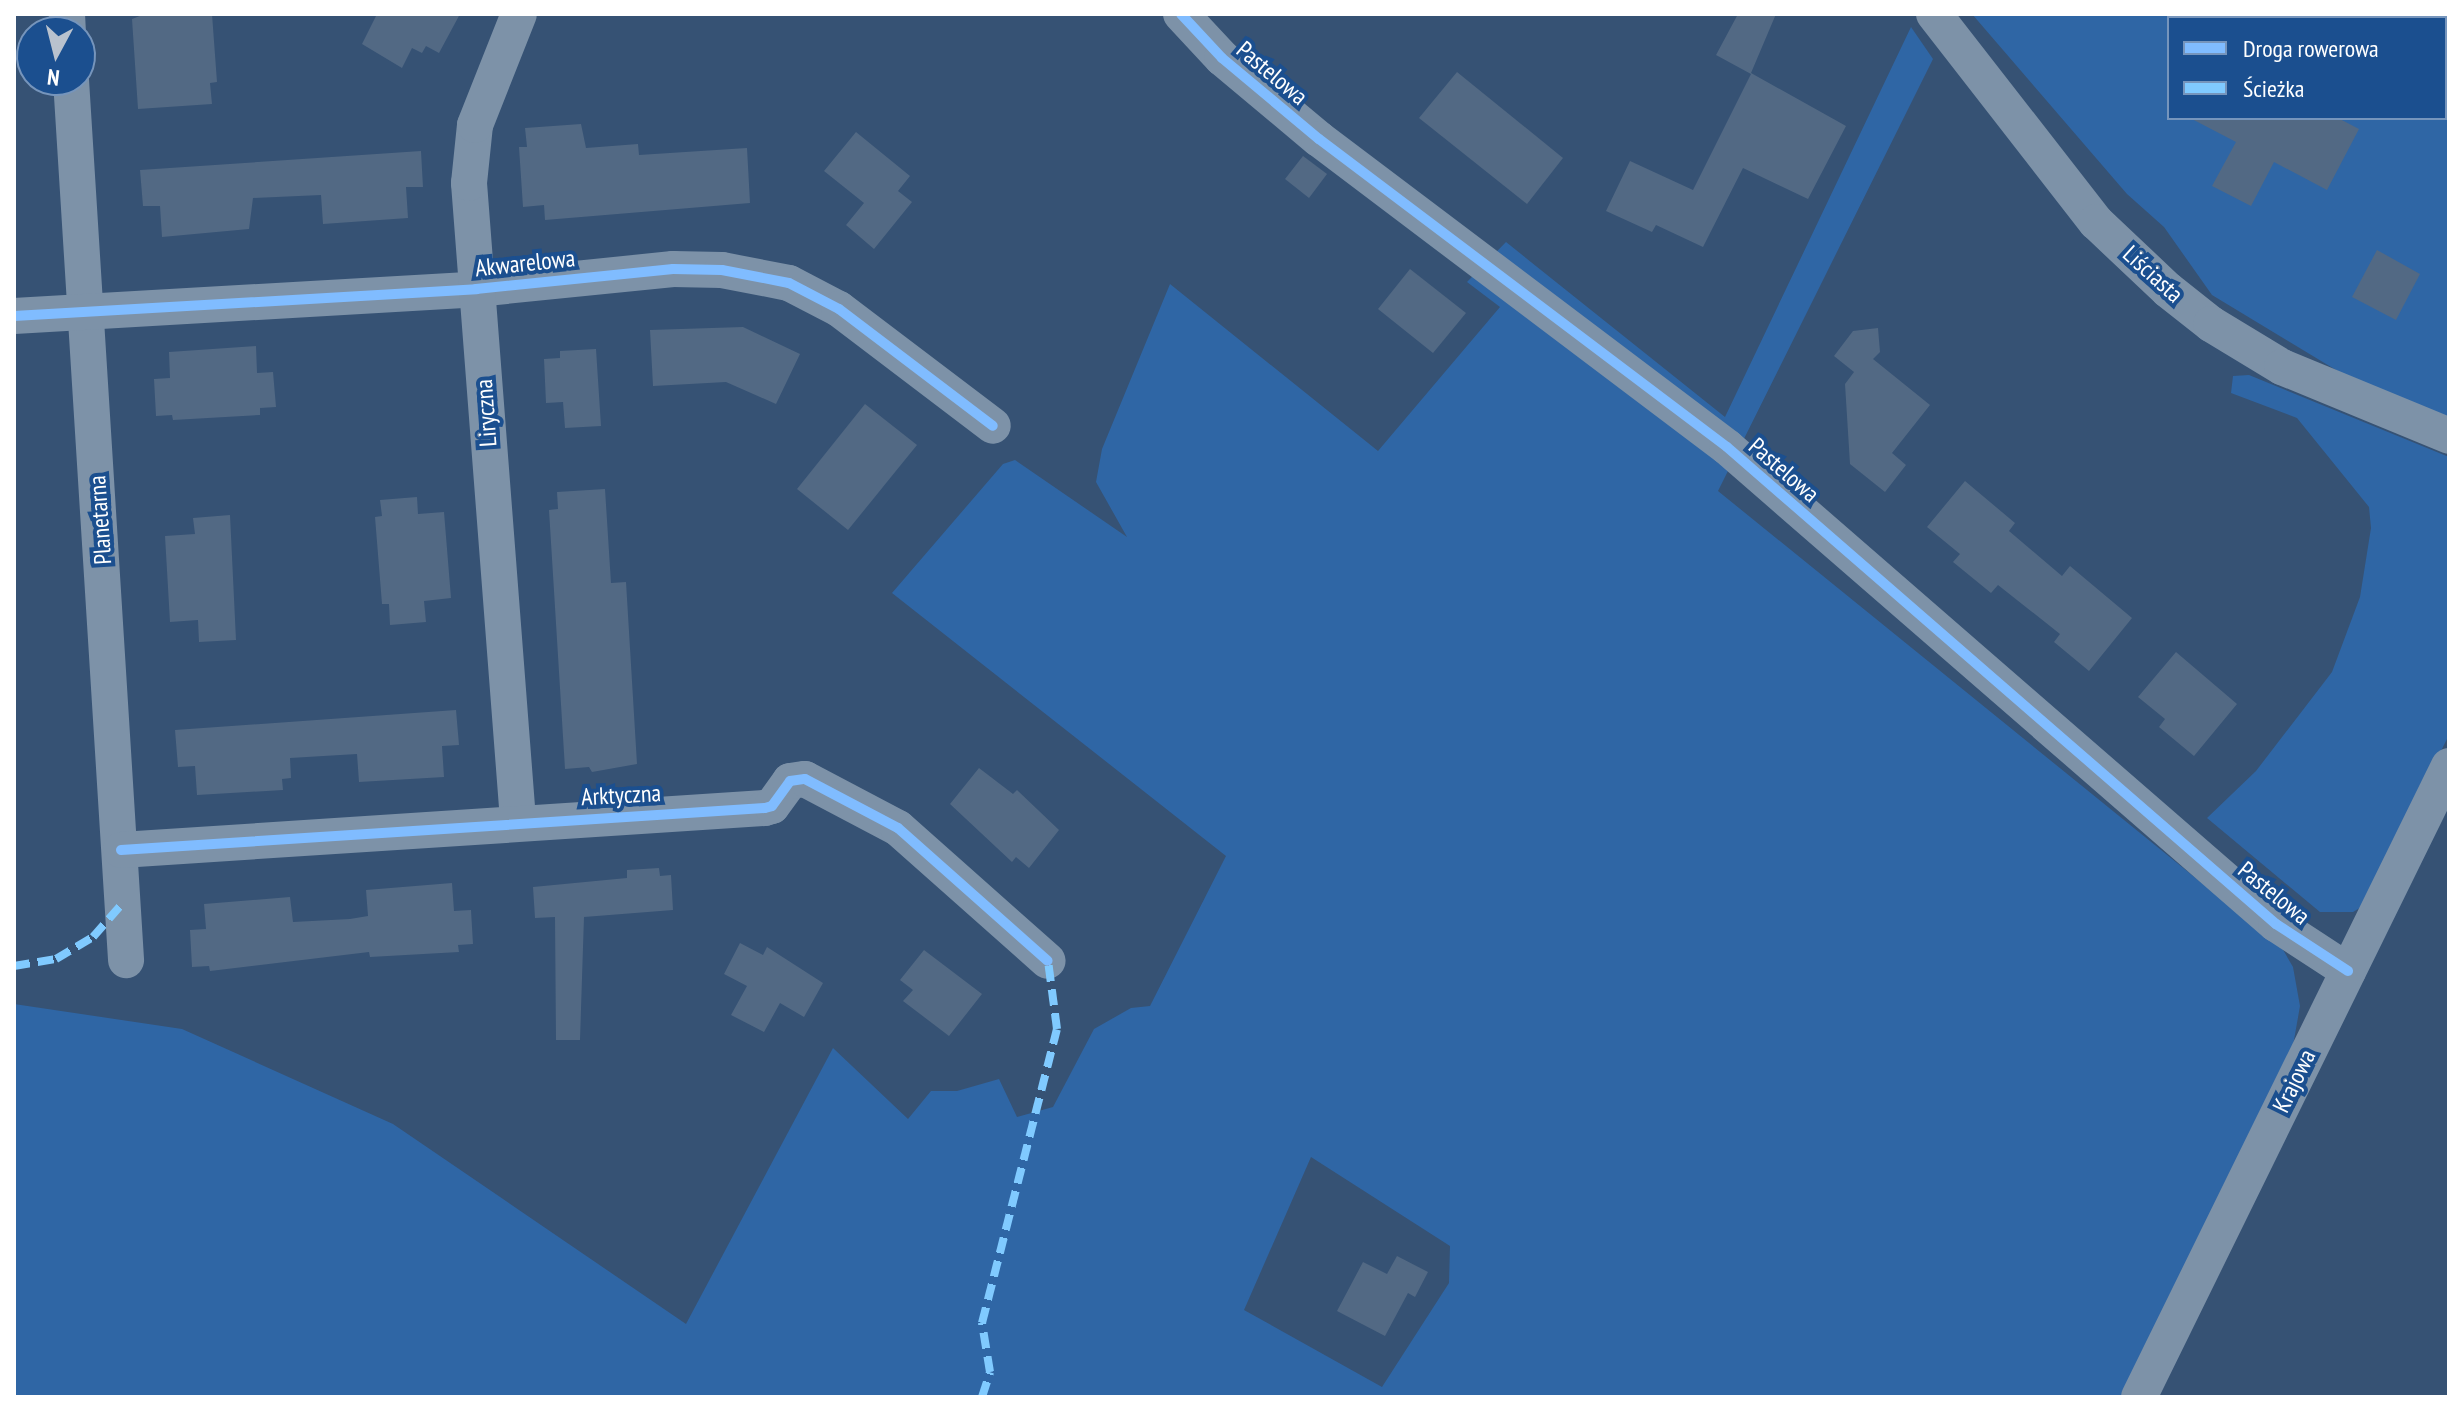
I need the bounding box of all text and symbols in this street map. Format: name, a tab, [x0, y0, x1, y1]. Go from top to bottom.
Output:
north arrow	[16, 16, 96, 96]
legend	[2167, 16, 2447, 120]
text: Droga rowerowa	[2243, 33, 2379, 64]
street label: Pastelowa	[1231, 35, 1313, 111]
text: N	[46, 63, 61, 92]
text: Ścieżka	[2243, 73, 2304, 104]
street label: Liściasta	[2117, 240, 2189, 308]
street label: Akwarelowa	[474, 243, 576, 283]
street label: Liryczna	[469, 378, 503, 448]
street label: Pastelowa	[1743, 432, 1825, 508]
street label: Planetarna	[83, 474, 117, 566]
street label: Arktyczna	[580, 779, 662, 811]
street label: Pastelowa	[2232, 855, 2316, 931]
street label: Krajowa	[2266, 1045, 2322, 1117]

